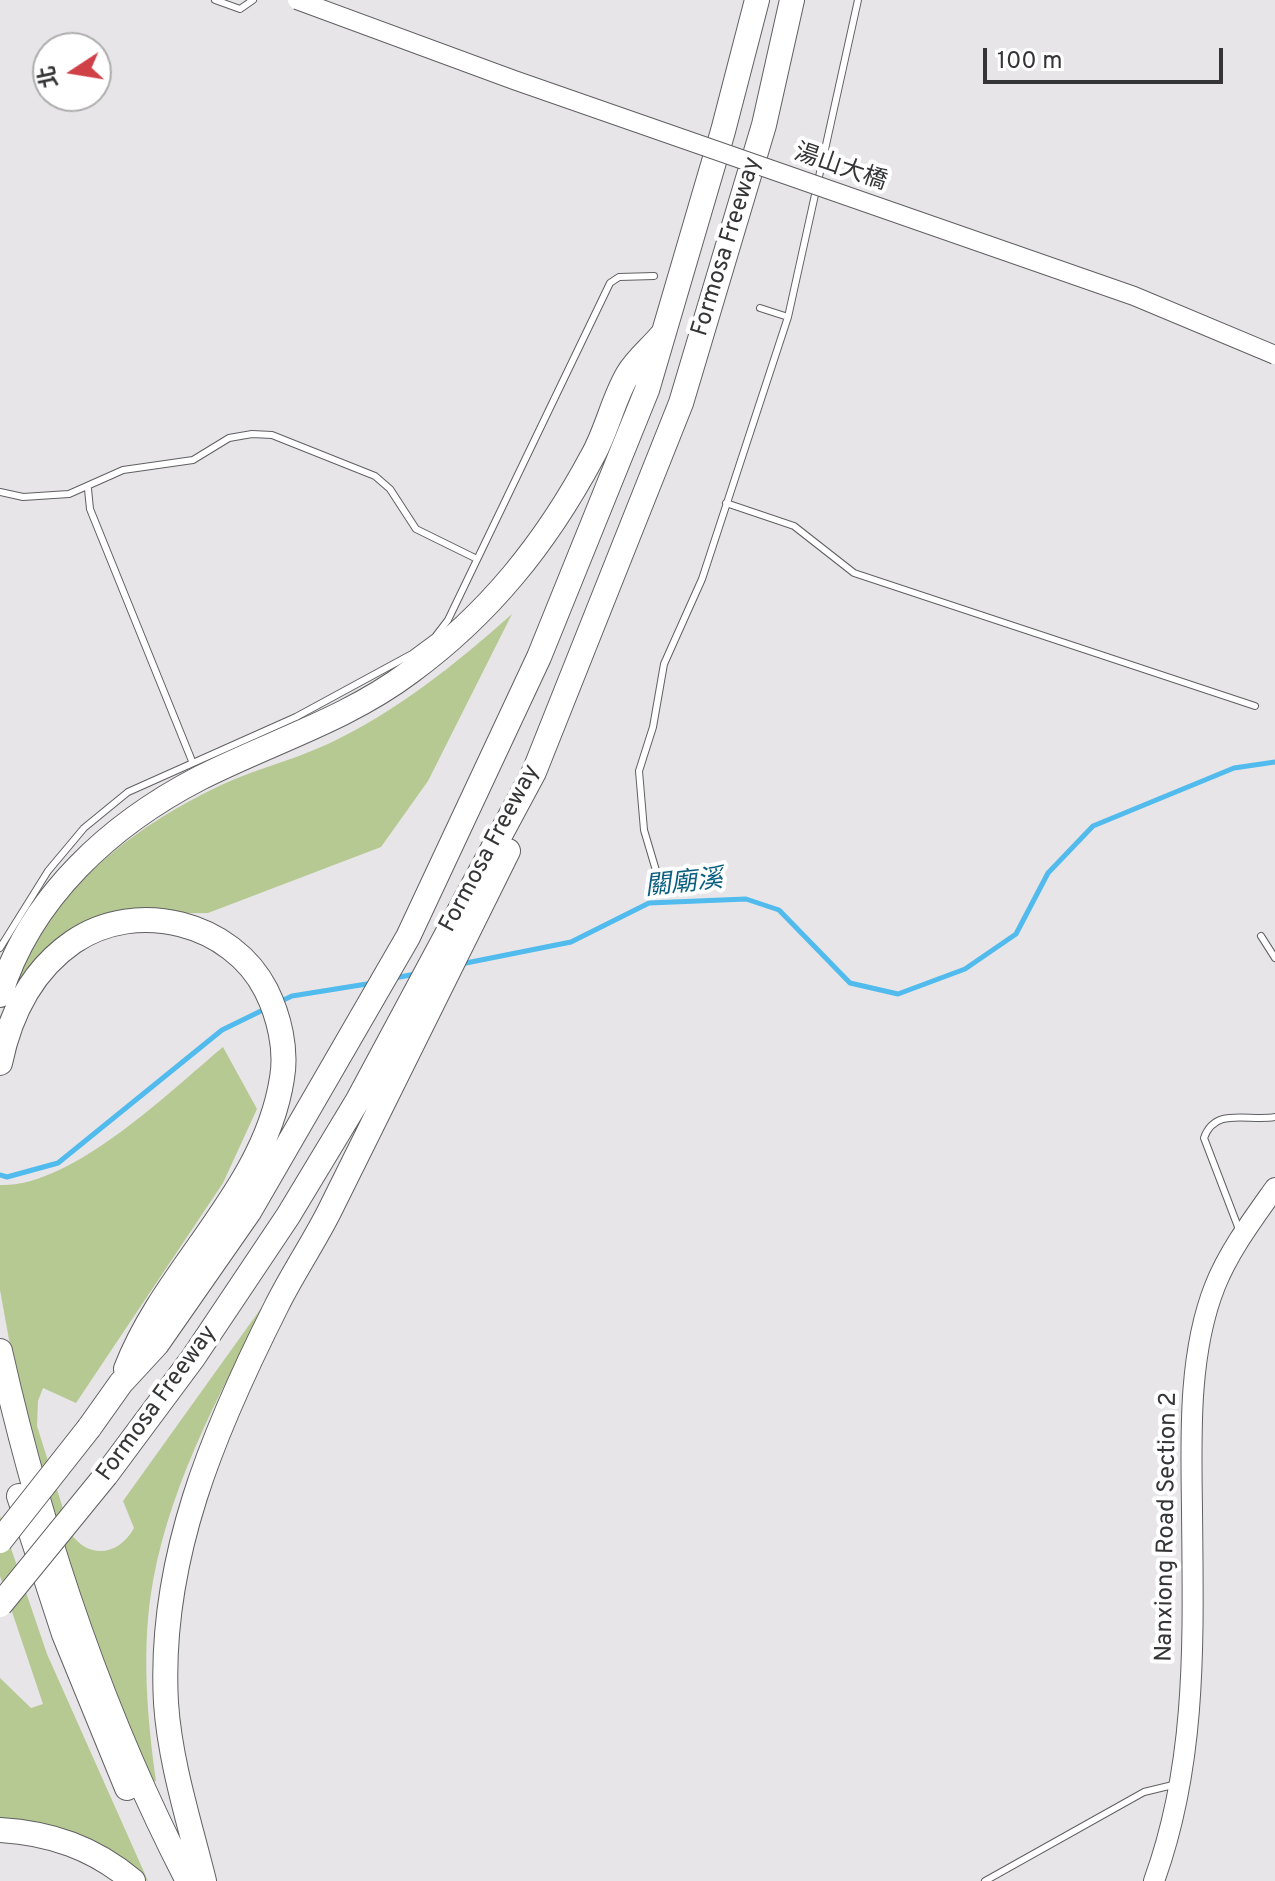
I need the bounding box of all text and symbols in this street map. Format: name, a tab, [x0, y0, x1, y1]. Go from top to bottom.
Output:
north arrow	[32, 32, 112, 112]
scale bar	[987, 32, 1227, 82]
text: 100 m	[997, 47, 1063, 77]
text: 北	[34, 63, 65, 90]
street label: 湯山大橋	[790, 140, 890, 198]
street label: Formosa Freeway	[687, 154, 769, 340]
street label: Formosa Freeway	[435, 760, 547, 938]
water label: 關廟溪	[644, 865, 724, 905]
street label: Formosa Freeway	[92, 1320, 224, 1488]
street label: Nanxiong Road Section 2	[1151, 1392, 1185, 1662]

